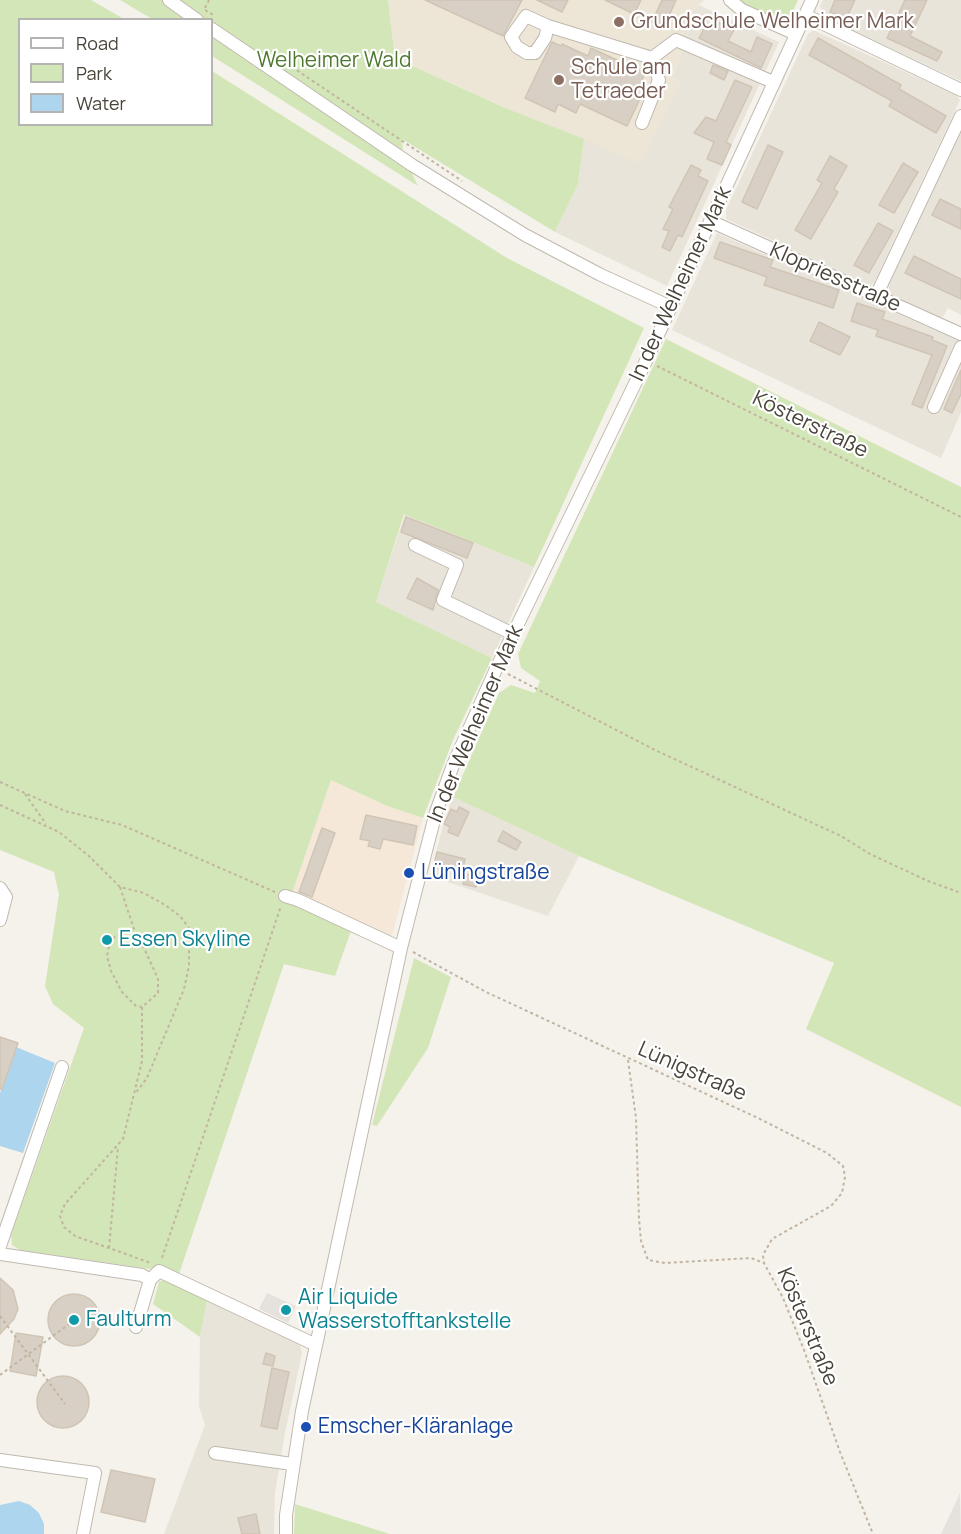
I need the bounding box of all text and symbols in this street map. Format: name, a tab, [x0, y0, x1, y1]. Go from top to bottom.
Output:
place label: Grundschule Welheimer Mark	[631, 9, 914, 35]
marker: Grundschule Welheimer Mark	[612, 15, 626, 29]
legend	[18, 18, 213, 126]
text: Road	[76, 31, 119, 55]
park label: Welheimer Wald	[257, 48, 411, 74]
place label: Schule am Tetraeder	[571, 55, 671, 105]
text: Park	[76, 61, 112, 85]
marker: Schule am Tetraeder	[552, 73, 566, 87]
text: Water	[76, 91, 126, 115]
street label: In der Welheimer Mark	[625, 182, 737, 386]
street label: Klopriesstraße	[765, 238, 905, 318]
street label: Kösterstraße	[748, 386, 872, 464]
street label: In der Welheimer Mark	[423, 621, 529, 827]
place label: Lüningstraße	[421, 860, 550, 886]
marker: Lüningstraße	[402, 866, 416, 880]
place label: Essen Skyline	[119, 927, 251, 953]
marker: Essen Skyline	[100, 933, 114, 947]
street label: Lünigstraße	[634, 1037, 750, 1107]
street label: Kösterstraße	[771, 1264, 843, 1390]
place label: Air Liquide Wasserstofftankstelle	[298, 1285, 511, 1335]
marker: Air Liquide Wasserstofftankstelle	[279, 1303, 293, 1317]
place label: Faulturm	[86, 1307, 171, 1333]
marker: Faulturm	[67, 1313, 81, 1327]
place label: Emscher-Kläranlage	[318, 1414, 513, 1440]
marker: Emscher-Kläranlage	[299, 1420, 313, 1434]

